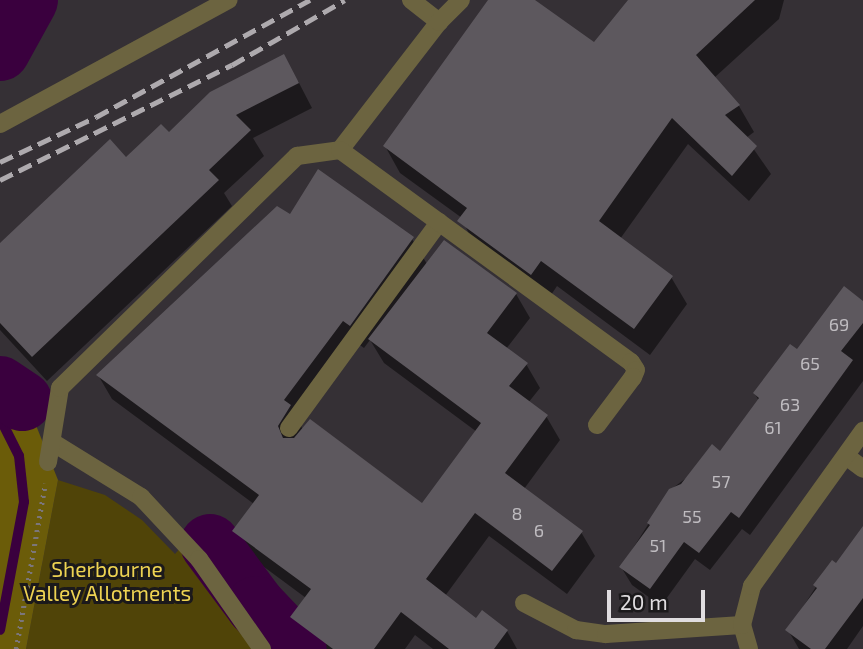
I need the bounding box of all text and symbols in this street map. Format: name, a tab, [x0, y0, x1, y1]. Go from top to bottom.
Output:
house number: 69	[829, 313, 849, 335]
house number: 65	[800, 352, 820, 374]
house number: 63	[780, 393, 800, 415]
house number: 61	[764, 416, 782, 438]
house number: 57	[712, 470, 730, 492]
house number: 8	[512, 502, 522, 524]
house number: 55	[682, 505, 702, 527]
house number: 6	[534, 519, 544, 541]
house number: 51	[650, 534, 666, 556]
park label: Sherbourne Valley Allotments	[22, 556, 192, 606]
scale bar	[611, 576, 709, 620]
text: 20 m	[620, 589, 668, 614]

